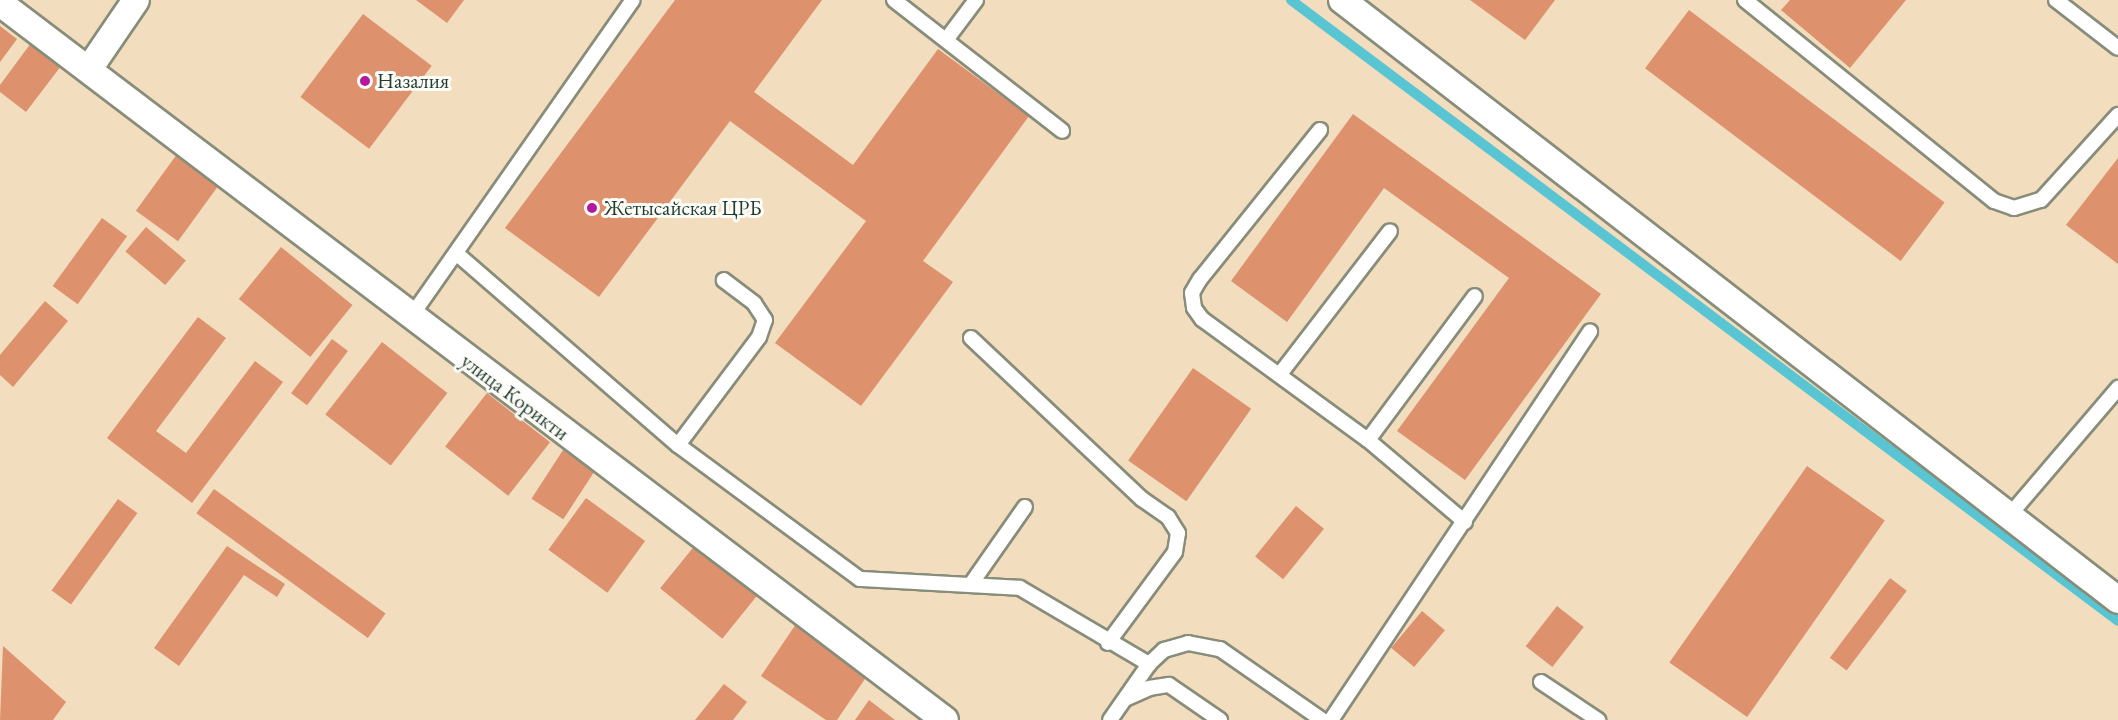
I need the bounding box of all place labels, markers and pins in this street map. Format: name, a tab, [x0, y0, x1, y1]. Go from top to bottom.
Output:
place label: Назалия	[377, 68, 449, 94]
marker: Назалия	[358, 74, 372, 88]
place label: Жетысайская ЦРБ	[604, 195, 762, 221]
marker: Жетысайская ЦРБ	[585, 201, 599, 215]

